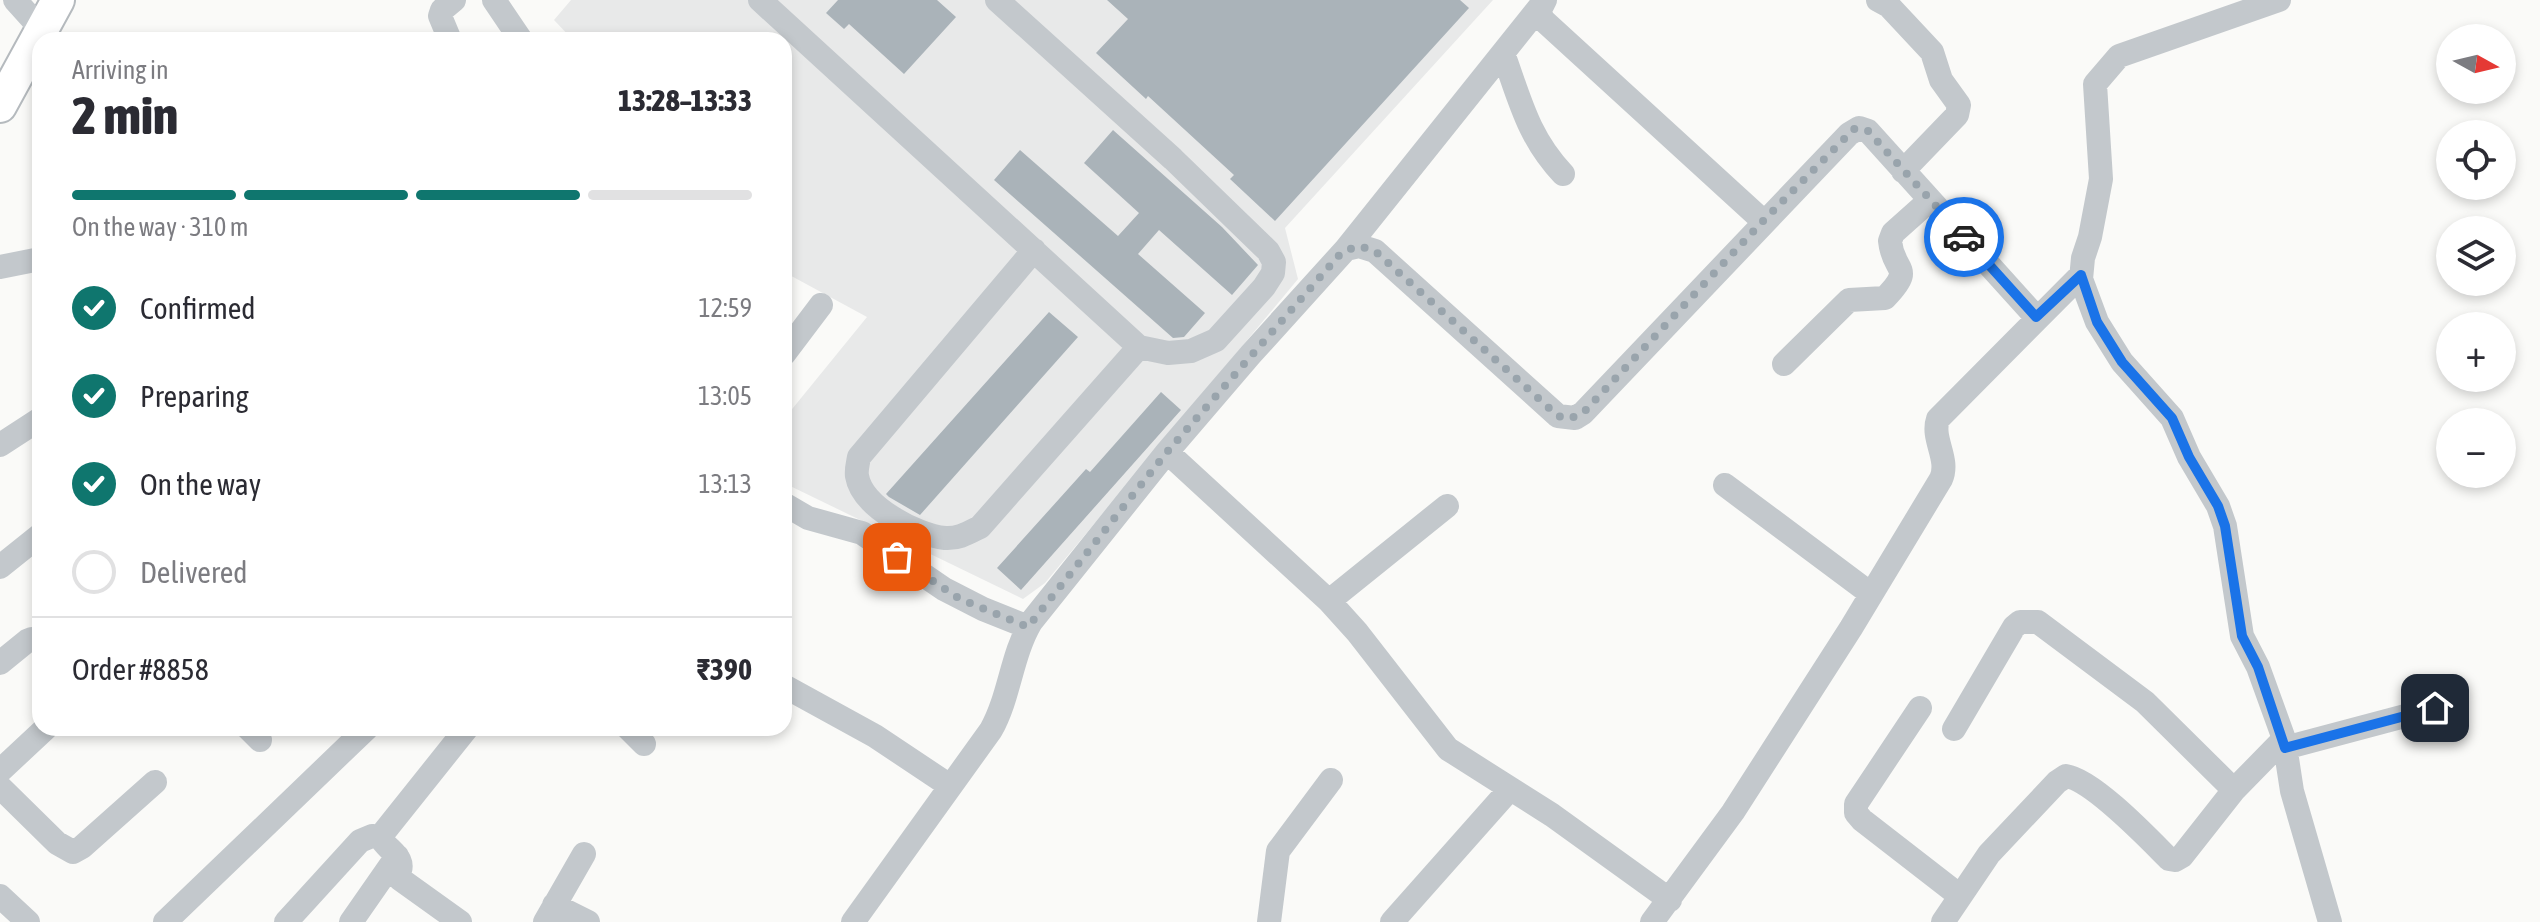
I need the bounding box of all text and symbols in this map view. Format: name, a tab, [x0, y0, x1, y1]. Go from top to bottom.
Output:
north arrow	[2436, 24, 2516, 104]
map controls	[2436, 24, 2516, 488]
text: Arriving in	[72, 55, 169, 85]
text: 13:28–13:33	[618, 83, 752, 117]
text: 2 min	[72, 85, 178, 145]
button: locate	[2436, 120, 2516, 200]
courier	[1924, 197, 2004, 277]
text: On the way · 310 m	[72, 212, 249, 242]
icon: car	[1942, 215, 1986, 259]
button: layers	[2436, 216, 2516, 296]
icon: check	[72, 286, 116, 330]
text: Confirmed	[140, 291, 255, 325]
text: 12:59	[698, 293, 752, 323]
button: +	[2436, 312, 2516, 392]
icon: check	[72, 374, 116, 418]
text: Preparing	[140, 379, 249, 413]
text: 13:05	[698, 381, 752, 411]
button: −	[2436, 408, 2516, 488]
icon: check	[72, 462, 116, 506]
text: On the way	[140, 467, 261, 501]
text: 13:13	[698, 469, 752, 499]
pin	[863, 523, 931, 591]
icon: bag	[875, 535, 919, 579]
text: Delivered	[140, 555, 248, 589]
text: Order #8858	[72, 652, 209, 686]
text: ₹390	[697, 652, 752, 686]
pin	[2401, 674, 2469, 742]
icon: home	[2413, 686, 2457, 730]

